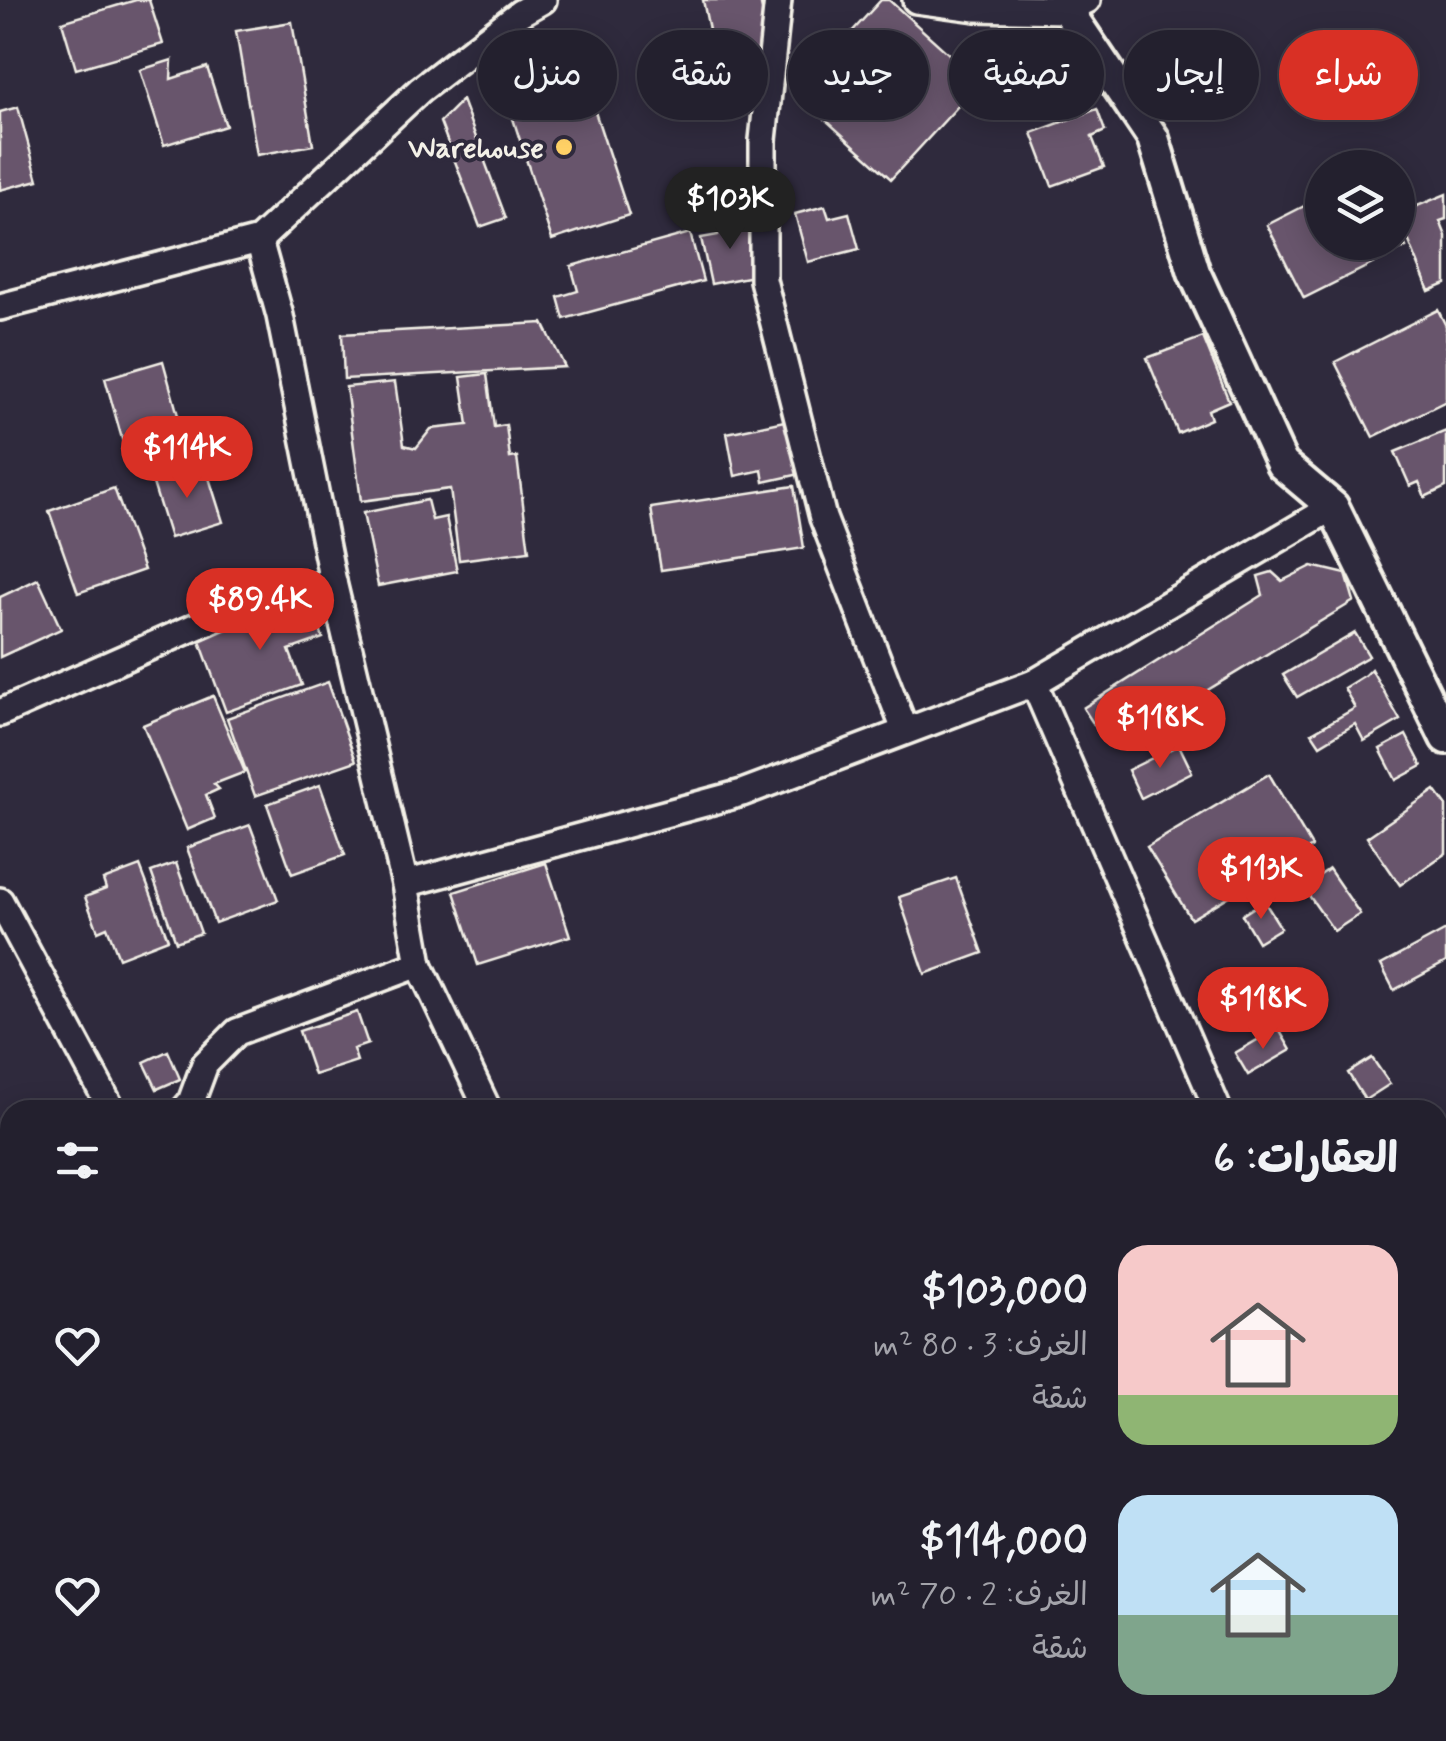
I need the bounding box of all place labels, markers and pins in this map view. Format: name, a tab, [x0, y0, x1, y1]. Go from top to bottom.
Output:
place label: Warehouse	[407, 129, 544, 168]
marker: Warehouse	[553, 136, 575, 158]
pin: $103K	[660, 167, 800, 252]
pin: $114K	[117, 416, 257, 501]
pin: $89.4K	[179, 568, 341, 653]
pin: $118K	[1090, 686, 1230, 771]
pin: $113K	[1191, 837, 1331, 922]
pin: $118K	[1193, 967, 1333, 1052]

